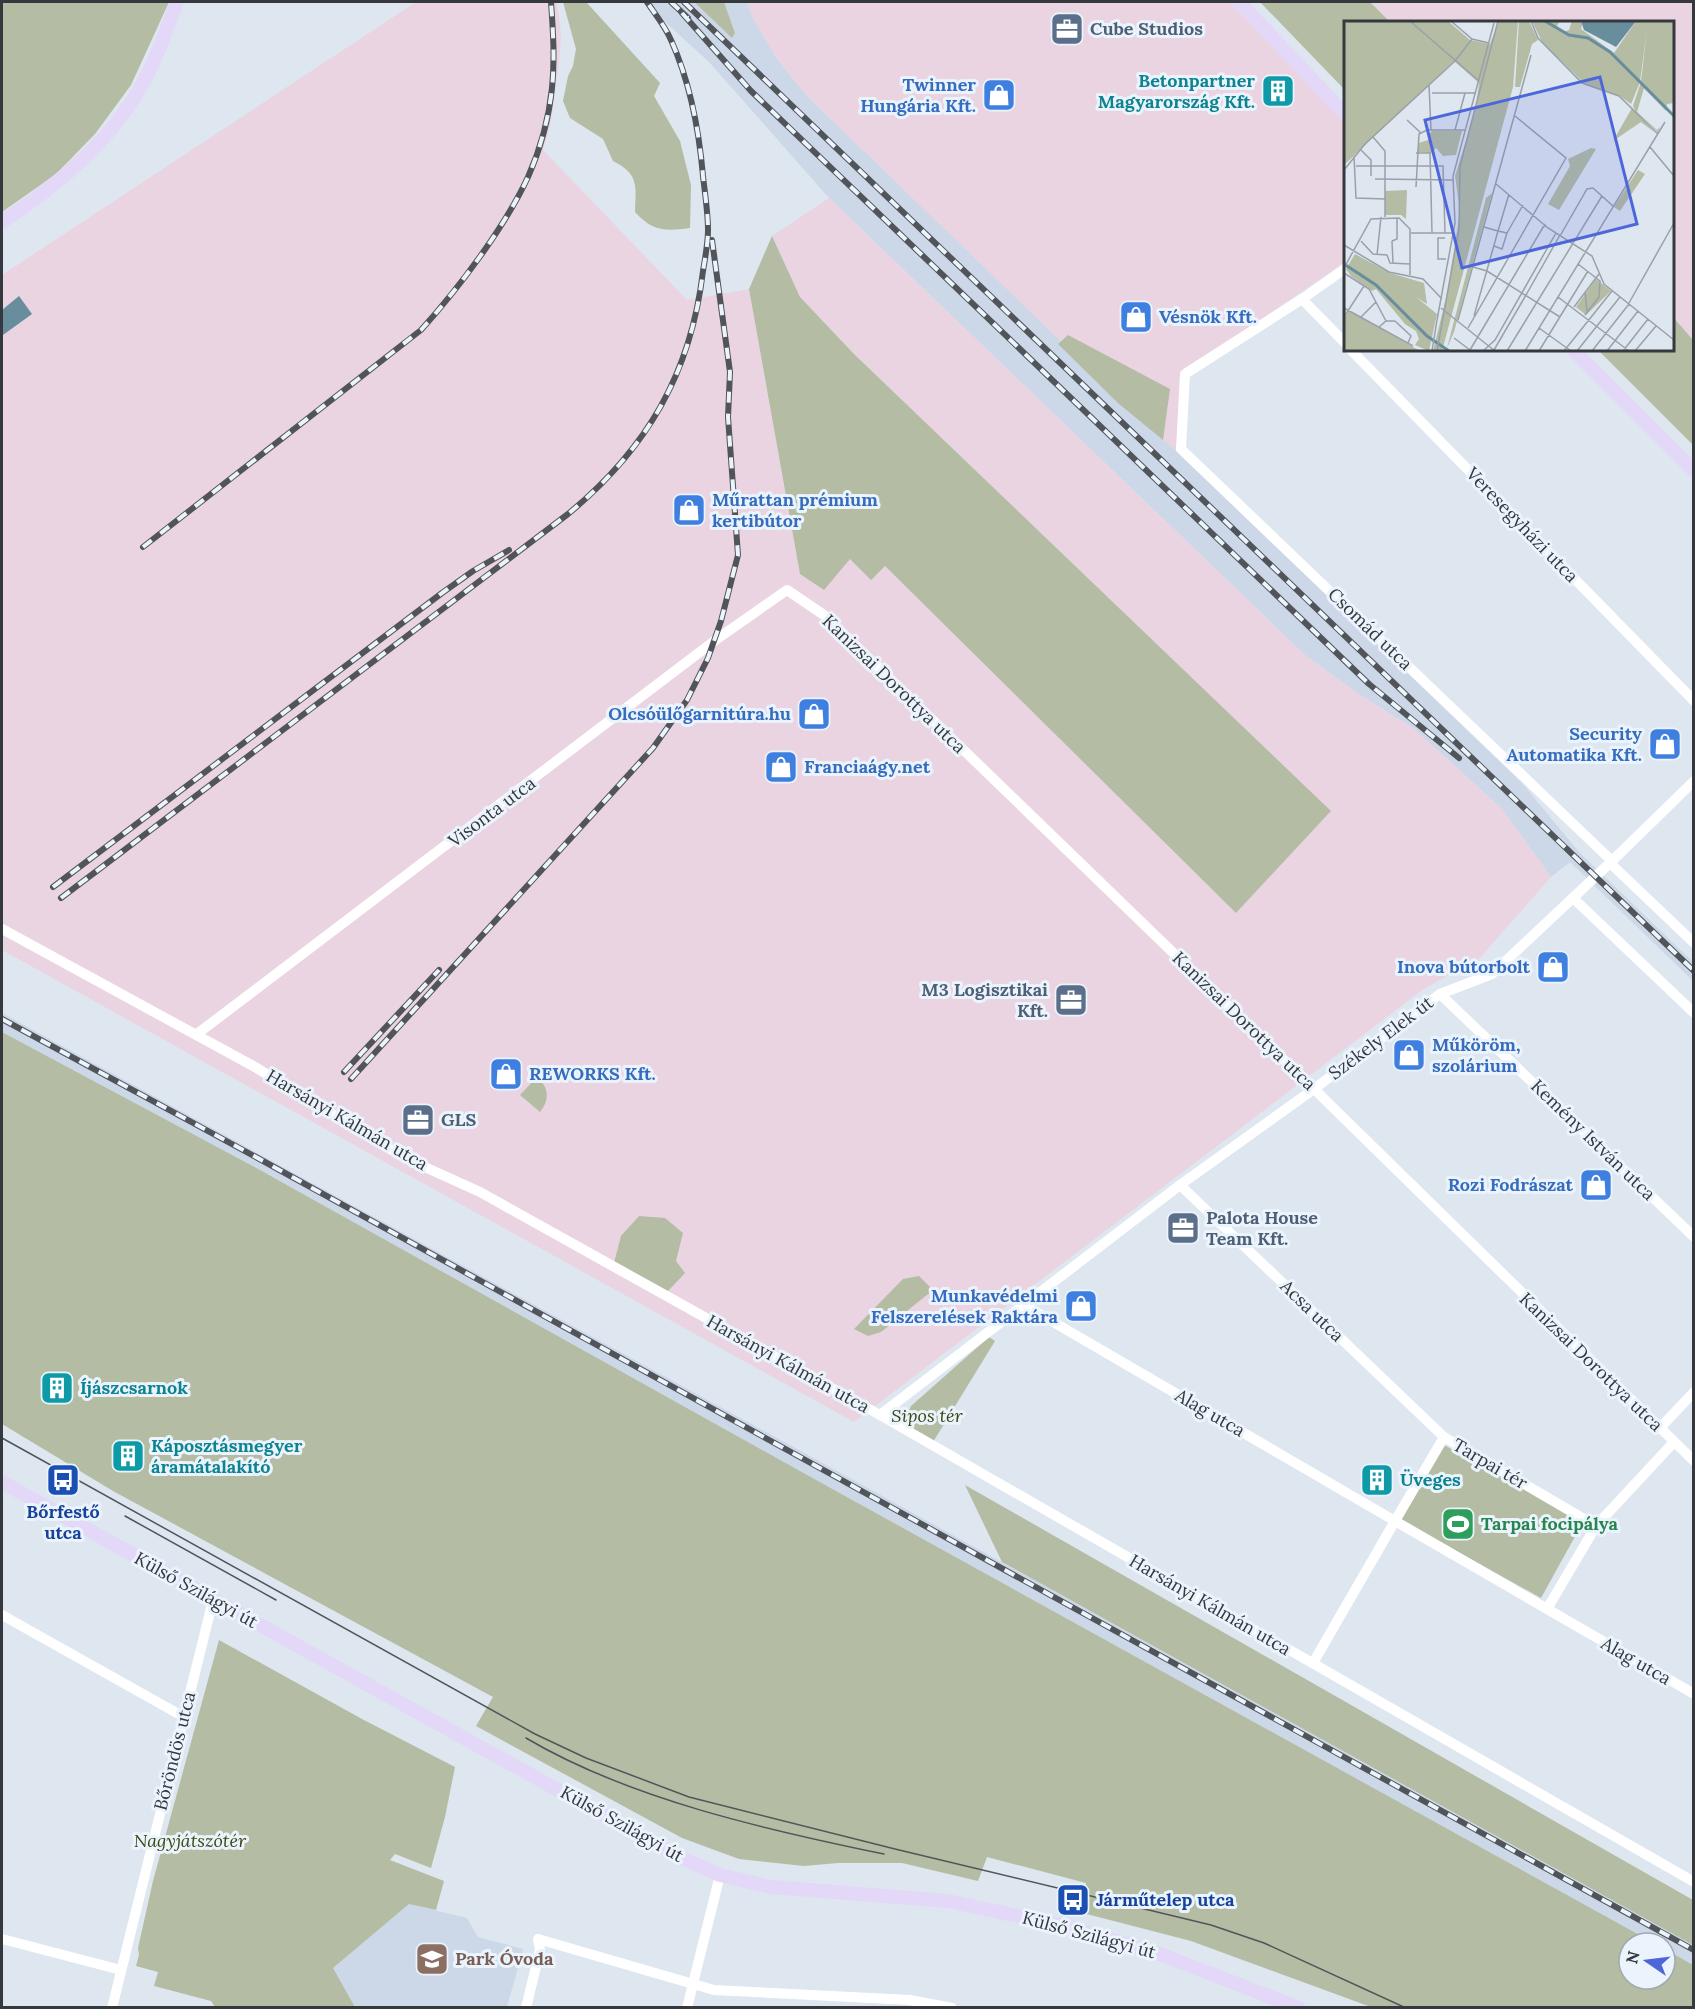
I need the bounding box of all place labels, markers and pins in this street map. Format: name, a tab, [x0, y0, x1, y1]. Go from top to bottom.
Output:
office icon: Cube Studios	[1049, 11, 1085, 47]
place label: Cube Studios	[1090, 17, 1203, 40]
place label: Betonpartner Magyarország Kft.	[1098, 69, 1255, 113]
place label: Twinner Hungária Kft.	[860, 73, 976, 117]
building icon: Betonpartner Magyarország Kft.	[1260, 73, 1296, 109]
shop icon: Twinner Hungária Kft.	[981, 77, 1017, 113]
shop icon: Vésnök Kft.	[1118, 299, 1154, 335]
place label: Vésnök Kft.	[1159, 305, 1257, 328]
place label: Műrattan prémium kertibútor	[712, 488, 878, 532]
shop icon: Műrattan prémium kertibútor	[671, 492, 707, 528]
shop icon: Olcsóülőgarnitúra.hu	[796, 696, 832, 732]
place label: Olcsóülőgarnitúra.hu	[608, 702, 791, 725]
place label: Security Automatika Kft.	[1507, 722, 1642, 766]
shop icon: Security Automatika Kft.	[1647, 726, 1683, 762]
shop icon: Franciaágy.net	[763, 749, 799, 785]
place label: Franciaágy.net	[804, 755, 931, 778]
shop icon: Inova bútorbolt	[1535, 949, 1571, 985]
place label: Inova bútorbolt	[1397, 955, 1531, 978]
place label: M3 Logisztikai Kft.	[921, 978, 1048, 1022]
office icon: M3 Logisztikai Kft.	[1053, 982, 1089, 1018]
place label: Műköröm, szolárium	[1432, 1033, 1520, 1077]
shop icon: Műköröm, szolárium	[1391, 1037, 1427, 1073]
shop icon: REWORKS Kft.	[488, 1056, 524, 1092]
place label: REWORKS Kft.	[529, 1062, 656, 1085]
office icon: GLS	[400, 1102, 436, 1138]
place label: GLS	[441, 1108, 476, 1131]
shop icon: Rozi Fodrászat	[1578, 1167, 1614, 1203]
place label: Rozi Fodrászat	[1448, 1173, 1574, 1196]
place label: Palota House Team Kft.	[1206, 1206, 1318, 1250]
office icon: Palota House Team Kft.	[1165, 1210, 1201, 1246]
place label: Munkavédelmi Felszerelések Raktára	[871, 1284, 1059, 1328]
shop icon: Munkavédelmi Felszerelések Raktára	[1063, 1288, 1099, 1324]
building icon: Íjászcsarnok	[39, 1370, 75, 1406]
place label: Íjászcsarnok	[80, 1376, 188, 1399]
place label: Káposztásmegyer áramátalakító	[151, 1434, 303, 1478]
building icon: Káposztásmegyer áramátalakító	[110, 1438, 146, 1474]
bus stop icon: Bőrfestő utca	[45, 1462, 81, 1498]
building icon: Üveges	[1359, 1462, 1395, 1498]
place label: Üveges	[1400, 1468, 1461, 1491]
place label: Bőrfestő utca	[26, 1500, 100, 1544]
sports icon: Tarpai focipálya	[1440, 1506, 1476, 1542]
place label: Tarpai focipálya	[1481, 1512, 1619, 1535]
bus stop icon: Járműtelep utca	[1055, 1882, 1091, 1918]
place label: Járműtelep utca	[1096, 1888, 1235, 1911]
school or university icon: Park Óvoda	[414, 1941, 450, 1977]
place label: Park Óvoda	[455, 1947, 554, 1970]

